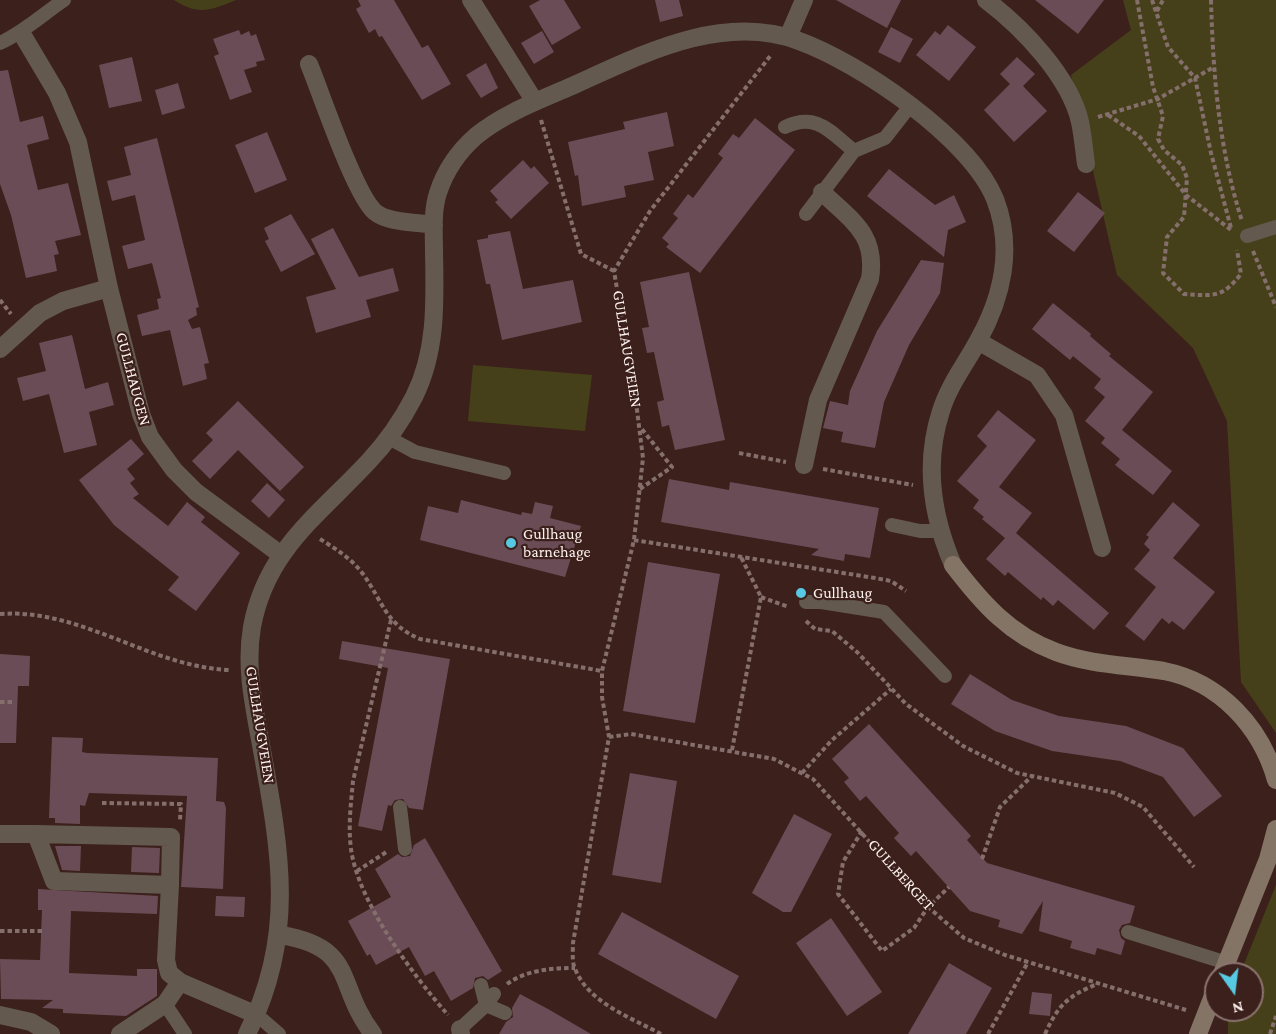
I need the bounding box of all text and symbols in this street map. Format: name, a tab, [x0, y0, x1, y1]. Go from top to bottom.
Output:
street label: GULLHAUGVEIEN	[608, 289, 646, 409]
street label: GULLHAUGEN	[111, 330, 155, 428]
place label: Gullhaug barnehage	[523, 524, 591, 562]
marker: Gullhaug barnehage	[504, 536, 518, 550]
place label: Gullhaug	[813, 583, 872, 603]
marker: Gullhaug	[794, 586, 808, 600]
street label: GULLHAUGVEIEN	[241, 665, 279, 785]
street label: GULLBERGET	[864, 835, 938, 915]
north arrow	[1204, 962, 1264, 1022]
text: N	[1231, 998, 1245, 1018]

